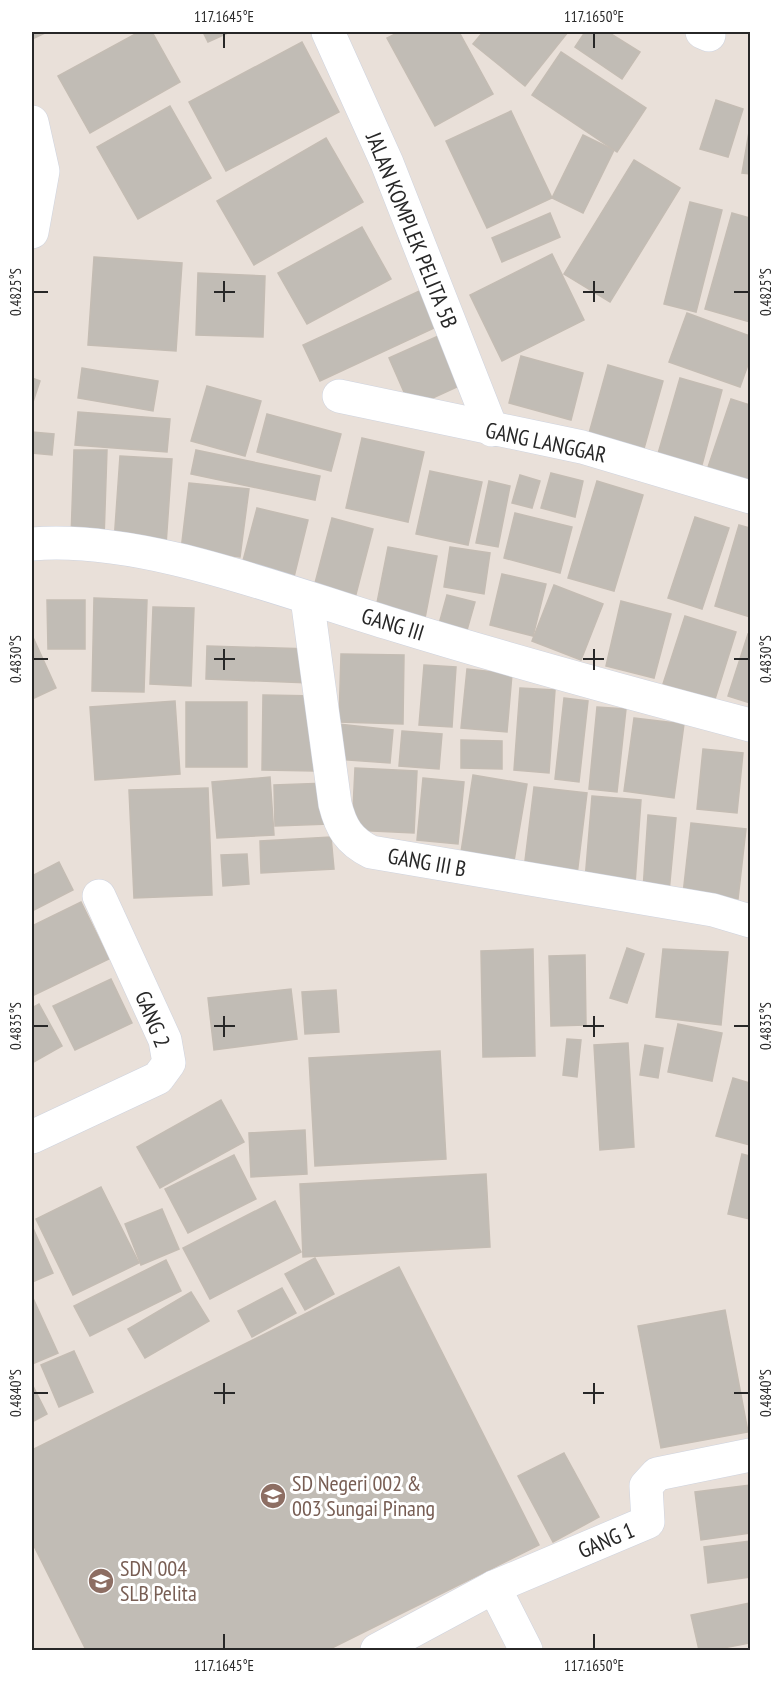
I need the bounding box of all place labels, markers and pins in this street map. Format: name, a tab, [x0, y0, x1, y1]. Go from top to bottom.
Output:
place label: SD Negeri 002 & 003 Sungai Pinang	[292, 1469, 435, 1522]
school or university icon: SD Negeri 002 & 003 Sungai Pinang	[258, 1481, 288, 1511]
place label: SDN 004 SLB Pelita	[120, 1554, 197, 1607]
school or university icon: SDN 004 SLB Pelita	[86, 1566, 116, 1596]

